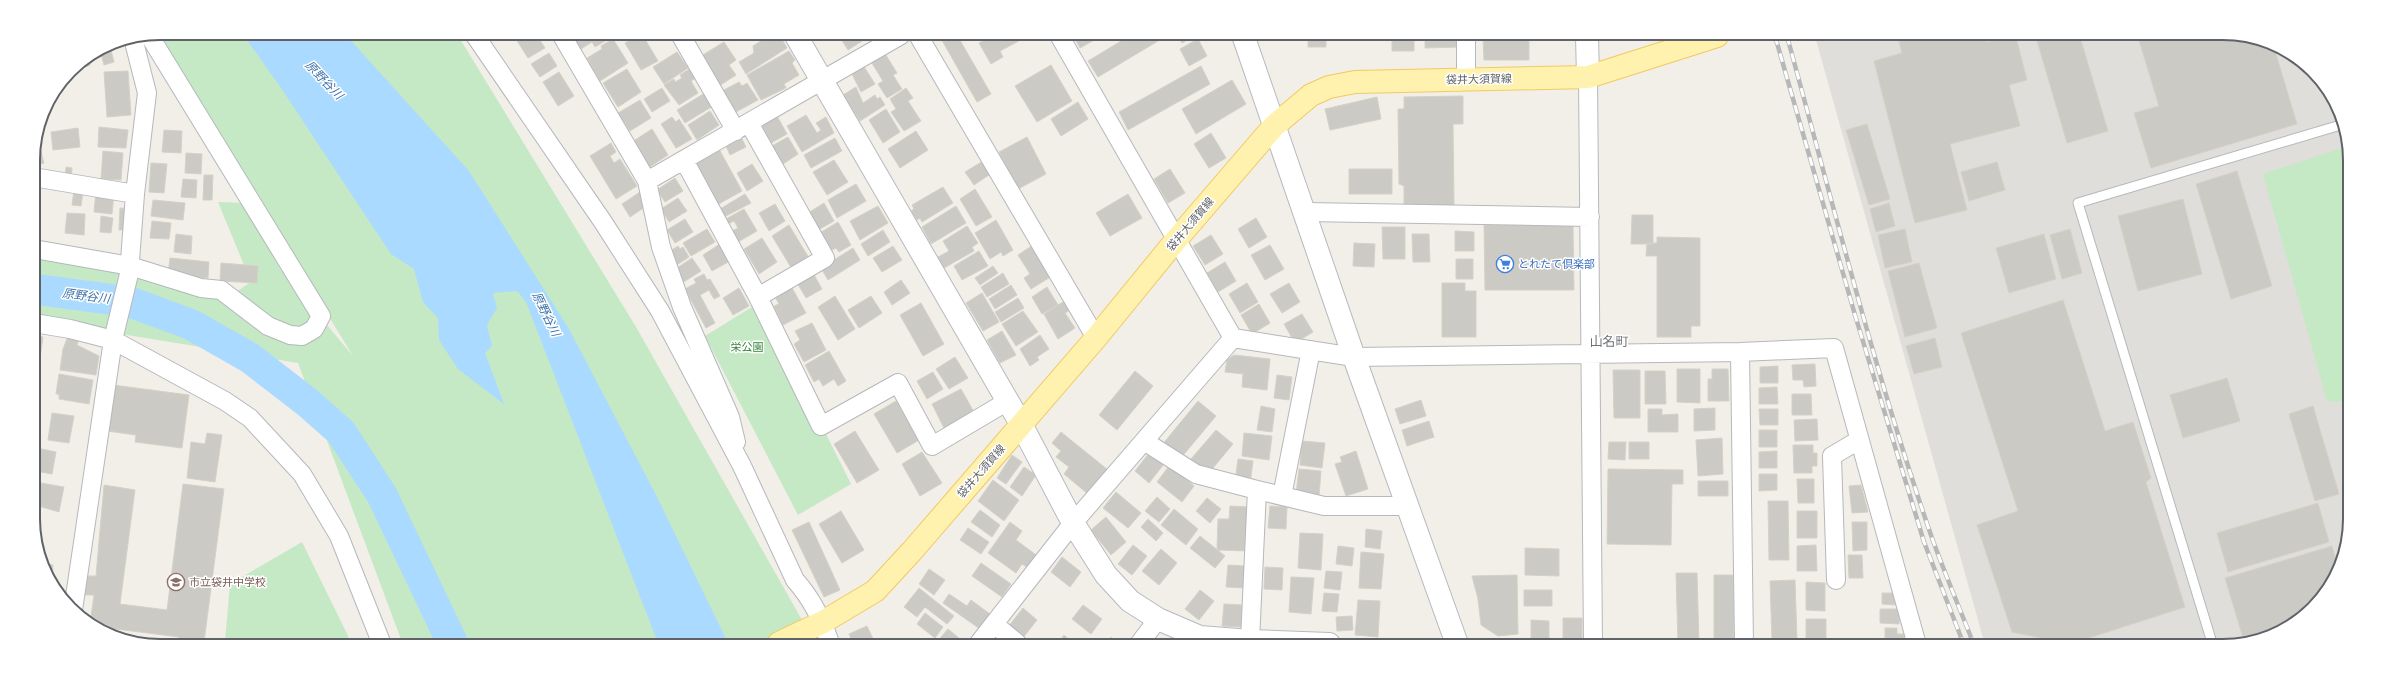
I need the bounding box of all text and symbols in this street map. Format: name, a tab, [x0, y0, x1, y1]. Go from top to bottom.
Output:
water label: 原野谷川	[302, 57, 348, 104]
street label: 袋井大須賀線	[1446, 71, 1512, 87]
street label: 袋井大須賀線	[1163, 194, 1217, 254]
supermarket icon: とれたて倶楽部	[1495, 254, 1515, 274]
place label: とれたて倶楽部	[1518, 257, 1595, 271]
water label: 原野谷川	[61, 285, 113, 306]
water label: 原野谷川	[529, 289, 565, 340]
district label: 山名町	[1589, 333, 1629, 349]
park label: 栄公園	[731, 340, 764, 354]
street label: 袋井大須賀線	[954, 442, 1008, 500]
school or university icon: 市立袋井中学校	[166, 572, 186, 592]
place label: 市立袋井中学校	[189, 575, 266, 589]

